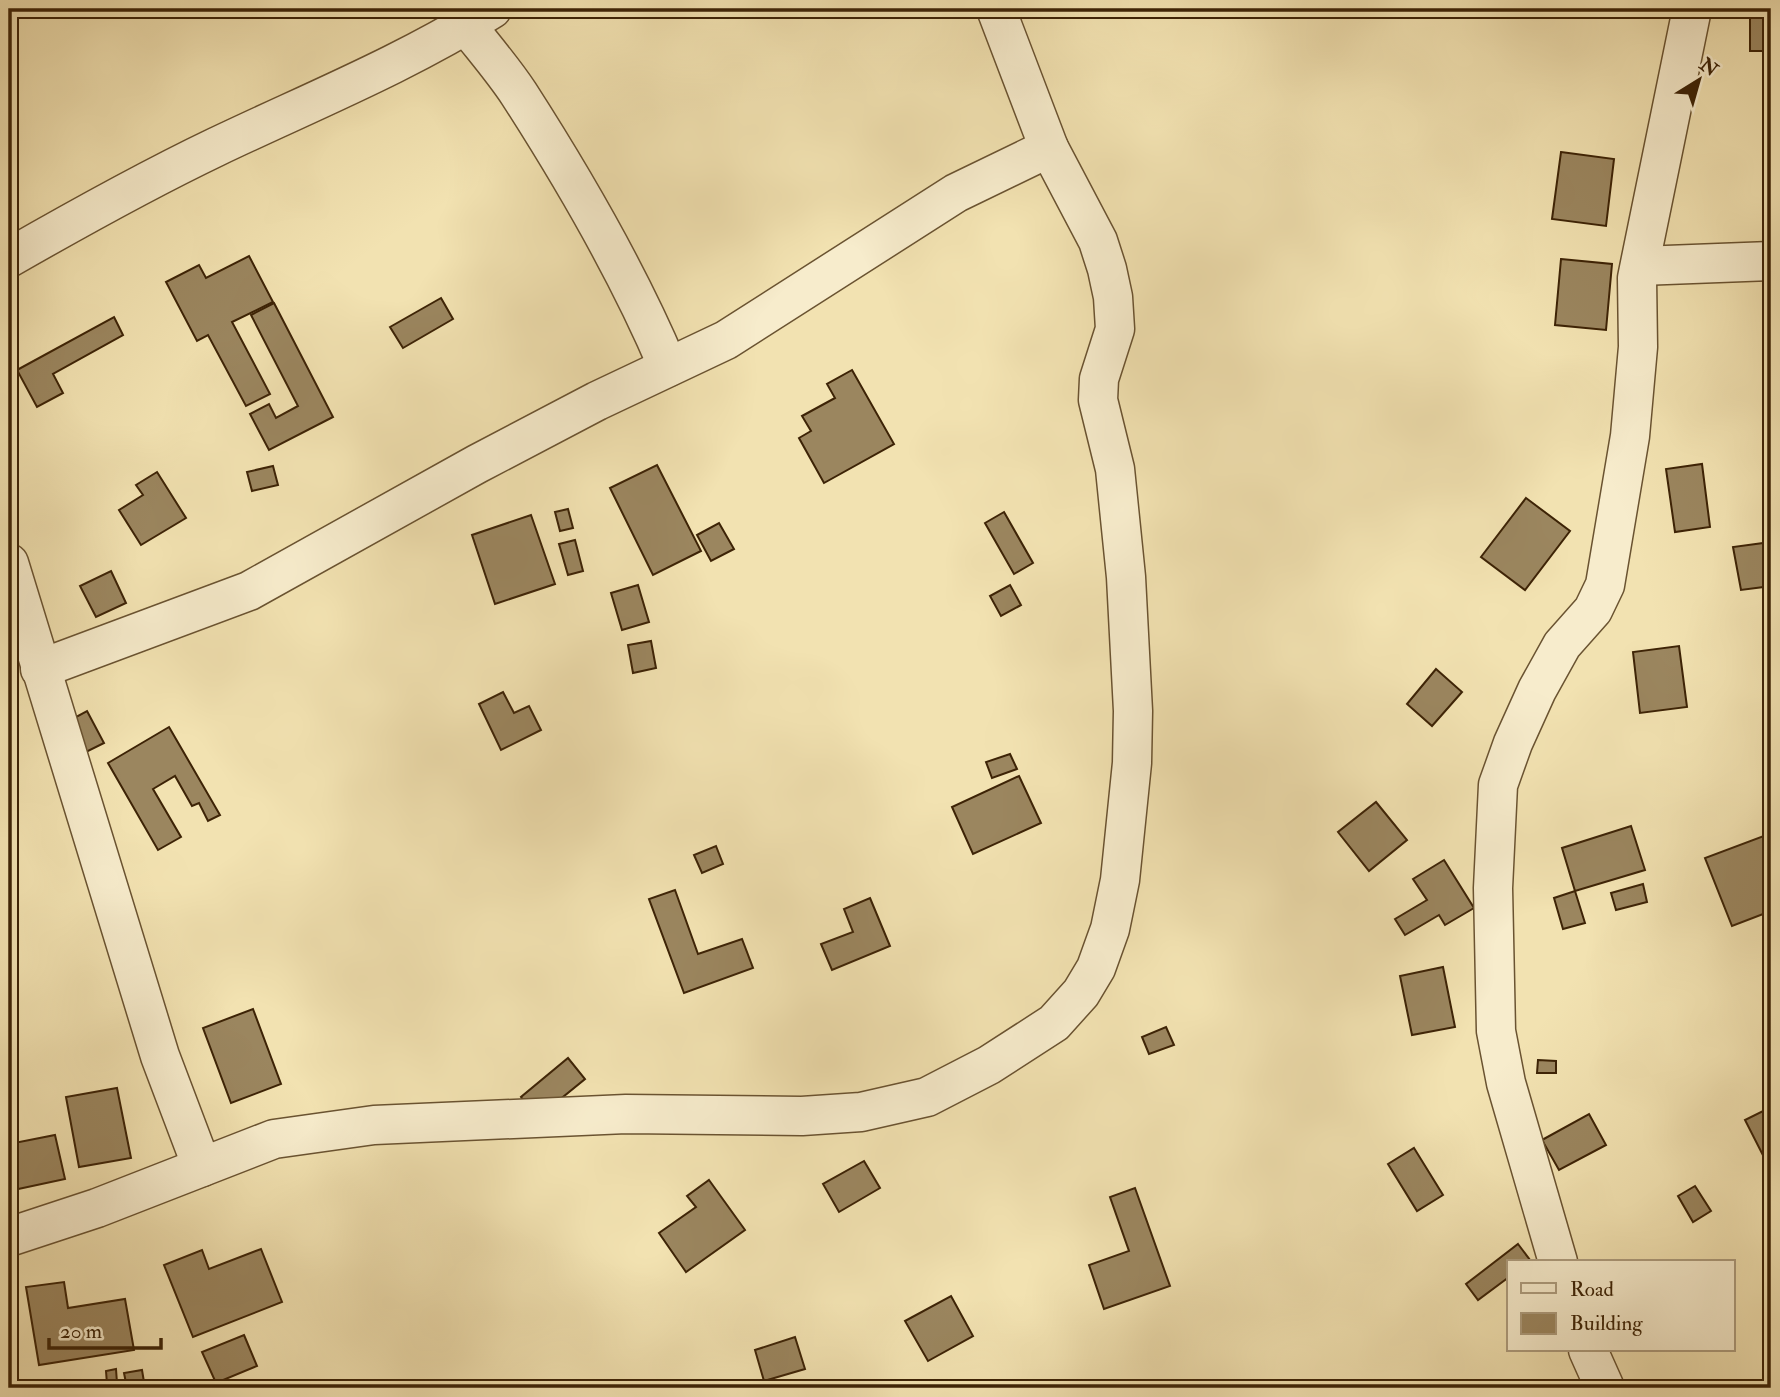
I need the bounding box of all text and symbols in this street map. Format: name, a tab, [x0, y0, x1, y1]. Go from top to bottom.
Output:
north arrow	[1664, 46, 1734, 116]
text: N	[1694, 52, 1723, 83]
legend	[1507, 1260, 1734, 1352]
text: Road	[1570, 1276, 1615, 1303]
scale bar	[49, 1306, 161, 1350]
text: Building	[1570, 1310, 1643, 1337]
text: 20 m	[60, 1318, 102, 1345]

